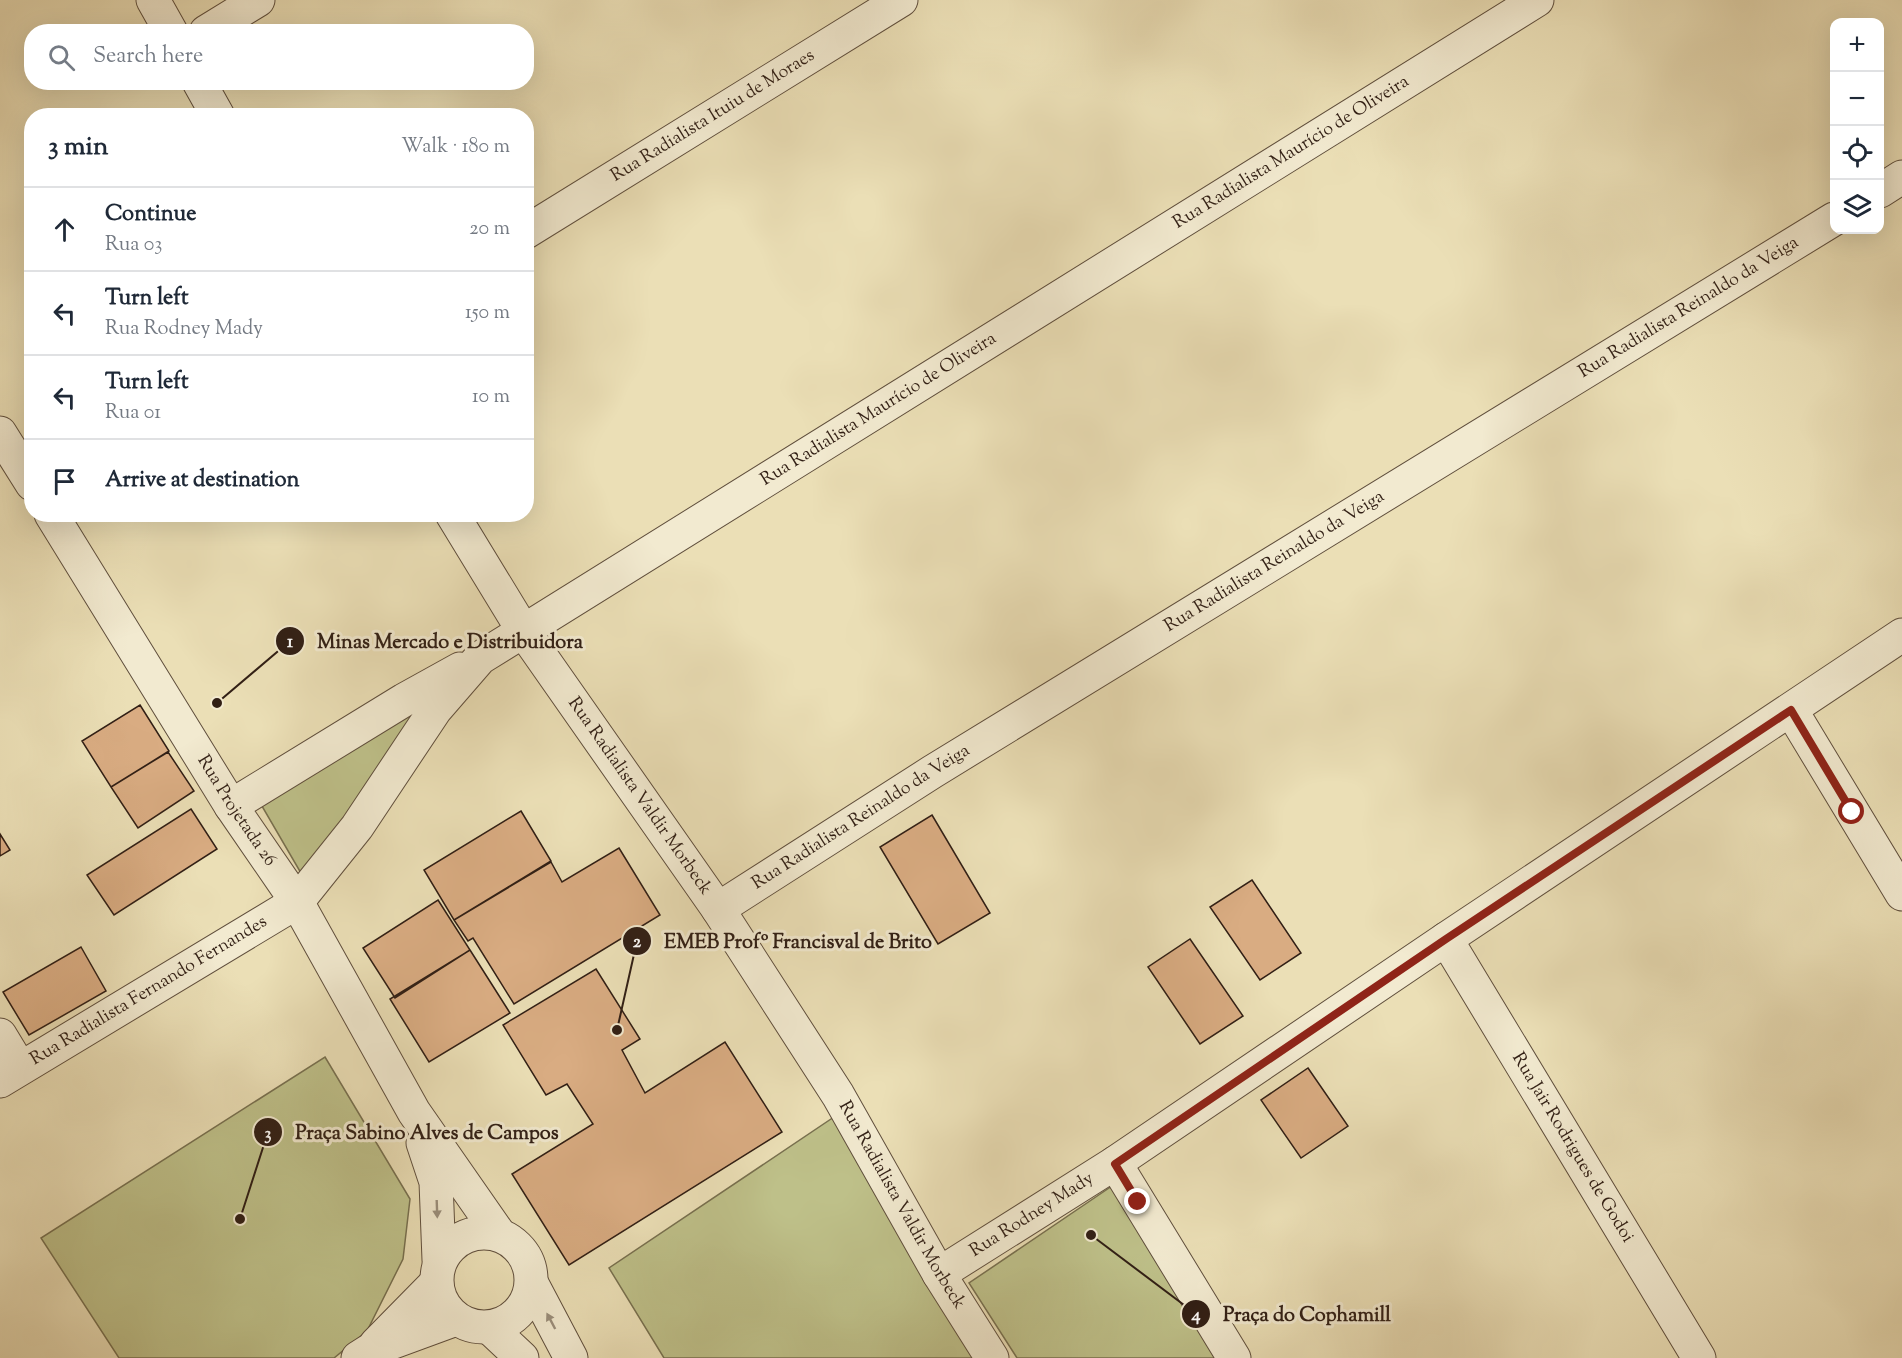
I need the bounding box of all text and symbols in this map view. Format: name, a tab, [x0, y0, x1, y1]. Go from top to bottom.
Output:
map controls	[1830, 18, 1884, 234]
button: +	[1830, 18, 1884, 72]
search box	[24, 24, 534, 90]
icon: search	[45, 41, 78, 74]
text: Search here	[93, 41, 203, 73]
street label: Rua Radialista Ituiu de Moraes	[606, 43, 820, 189]
street label: Rua Radialista Maurício de Oliveira	[1168, 70, 1414, 236]
button: −	[1830, 72, 1884, 126]
button: locate	[1830, 126, 1884, 180]
text: 3 min	[48, 129, 108, 166]
text: Walk · 180 m	[401, 133, 510, 162]
button: layers	[1830, 180, 1884, 234]
text: Continue	[105, 199, 196, 231]
icon: ahead	[48, 213, 81, 246]
text: 20 m	[469, 215, 510, 244]
street label: Rua Radialista Reinaldo da Veiga	[1574, 230, 1804, 385]
text: Rua 03	[105, 231, 162, 260]
text: Turn left	[105, 283, 188, 315]
icon: left	[48, 297, 81, 330]
text: 150 m	[465, 299, 510, 328]
text: Rua Rodney Mady	[105, 315, 263, 344]
street label: Rua Radialista Maurício de Oliveira	[756, 326, 1002, 493]
text: Turn left	[105, 367, 188, 399]
icon: left	[48, 381, 81, 414]
text: 10 m	[472, 383, 510, 412]
text: Rua 01	[105, 399, 161, 428]
icon: arrive	[48, 465, 81, 498]
text: Arrive at destination	[105, 465, 300, 497]
street label: Rua Radialista Reinaldo da Veiga	[1160, 484, 1390, 639]
callout: Minas Mercado e Distribuidora	[275, 622, 595, 660]
text: Minas Mercado e Distribuidora	[317, 629, 584, 658]
text: 1	[287, 630, 294, 656]
street label: Rua Radialista Valdir Morbeck	[561, 692, 718, 901]
street label: Rua Radialista Reinaldo da Veiga	[747, 738, 975, 897]
street label: Rua Projetada 26	[190, 750, 282, 872]
route start	[1838, 798, 1864, 824]
street label: Rua Radialista Fernando Fernandes	[26, 910, 273, 1073]
callout: EMEB Profº Francisval de Brito	[622, 922, 944, 960]
text: EMEB Profº Francisval de Brito	[664, 929, 932, 958]
text: 2	[633, 930, 642, 956]
street label: Rua Jair Rodrigues de Godoi	[1505, 1048, 1640, 1248]
street label: Rua Radialista Valdir Morbeck	[831, 1097, 971, 1315]
callout: Praça Sabino Alves de Campos	[253, 1113, 571, 1151]
text: Praça Sabino Alves de Campos	[295, 1120, 559, 1149]
text: 3	[264, 1122, 272, 1148]
street label: Rua Rodney Mady	[965, 1166, 1099, 1264]
route end	[1124, 1188, 1150, 1214]
one-way arrow	[432, 1200, 442, 1219]
callout: Praça do Cophamill	[1181, 1295, 1403, 1333]
text: Praça do Cophamill	[1223, 1302, 1391, 1331]
text: 4	[1190, 1303, 1201, 1329]
one-way arrow	[546, 1312, 556, 1329]

